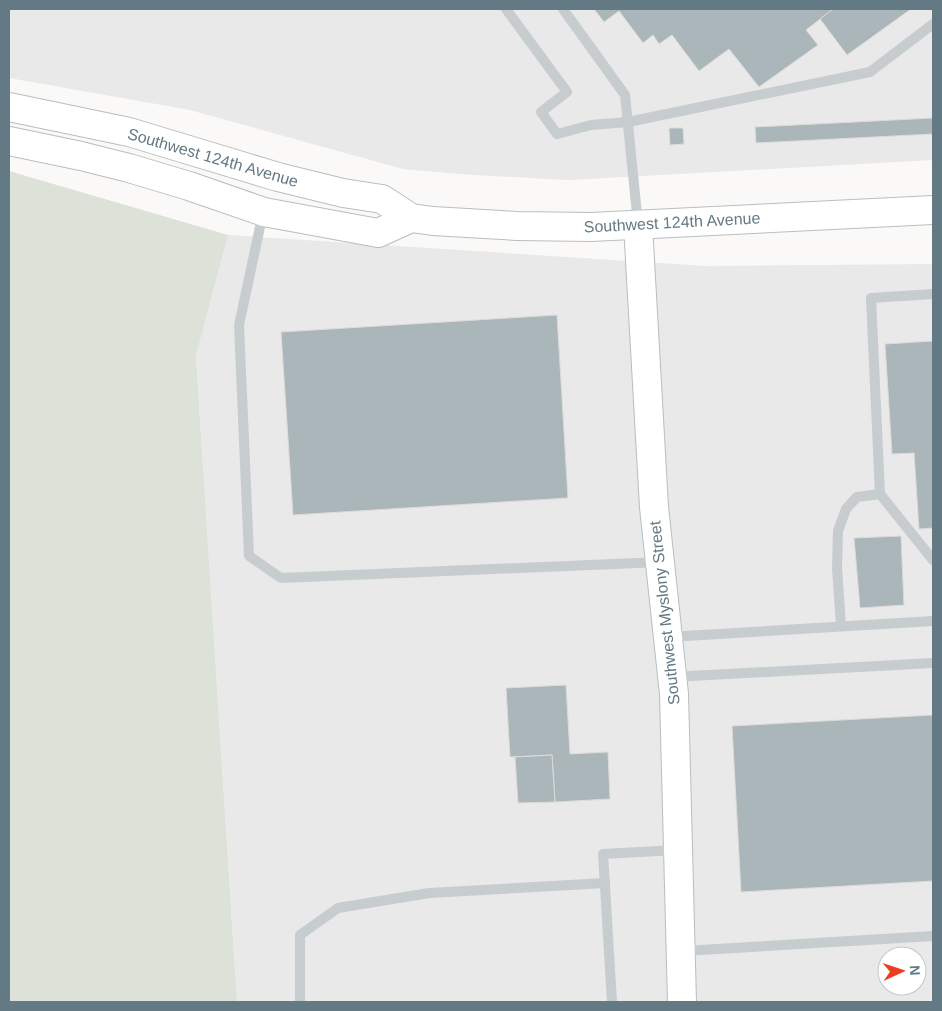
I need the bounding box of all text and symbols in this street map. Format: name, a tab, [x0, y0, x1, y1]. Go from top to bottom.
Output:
street label: Southwest 124th Avenue	[126, 125, 300, 190]
street label: Southwest 124th Avenue	[583, 209, 761, 236]
street label: Southwest Myslony Street	[646, 520, 683, 706]
north arrow	[877, 946, 927, 996]
text: N	[907, 965, 923, 976]

